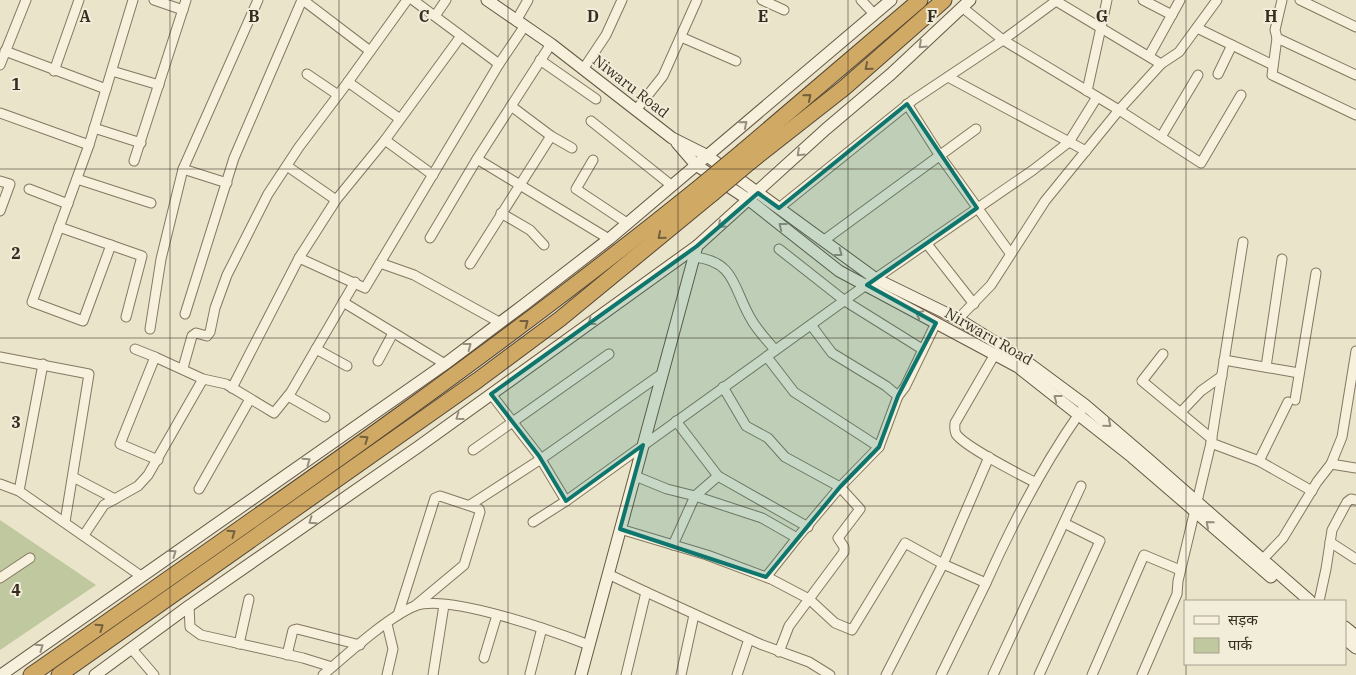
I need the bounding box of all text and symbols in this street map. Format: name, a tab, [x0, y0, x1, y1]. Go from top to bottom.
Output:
text: A	[79, 6, 91, 26]
text: B	[248, 6, 260, 26]
text: C	[419, 6, 429, 26]
text: D	[587, 6, 599, 26]
text: E	[758, 6, 768, 26]
text: F	[927, 6, 937, 26]
text: G	[1096, 6, 1108, 26]
text: H	[1265, 6, 1278, 26]
one-way arrow	[918, 39, 927, 48]
street label: Niwaru Road	[589, 50, 673, 122]
one-way arrow	[865, 62, 874, 71]
text: 1	[11, 74, 21, 94]
one-way arrow	[802, 94, 811, 103]
one-way arrow	[738, 121, 747, 130]
one-way arrow	[797, 147, 806, 156]
one-way arrow	[718, 219, 727, 228]
one-way arrow	[779, 223, 788, 232]
one-way arrow	[658, 230, 667, 239]
text: 2	[11, 243, 21, 263]
one-way arrow	[833, 247, 843, 256]
street label: Nirwaru Road	[942, 303, 1036, 369]
one-way arrow	[915, 310, 924, 320]
one-way arrow	[587, 316, 597, 325]
one-way arrow	[519, 320, 529, 329]
one-way arrow	[462, 344, 471, 352]
one-way arrow	[1054, 394, 1063, 403]
one-way arrow	[455, 411, 465, 420]
text: 3	[11, 412, 21, 432]
one-way arrow	[1102, 419, 1111, 428]
one-way arrow	[359, 436, 369, 445]
one-way arrow	[301, 458, 311, 467]
one-way arrow	[308, 515, 318, 524]
one-way arrow	[1206, 521, 1215, 530]
one-way arrow	[226, 530, 236, 539]
one-way arrow	[168, 550, 177, 559]
text: 4	[11, 580, 21, 600]
legend	[1184, 600, 1346, 665]
text: सड़क	[1228, 610, 1258, 629]
one-way arrow	[94, 624, 103, 633]
text: पार्क	[1228, 635, 1252, 654]
one-way arrow	[35, 644, 44, 653]

